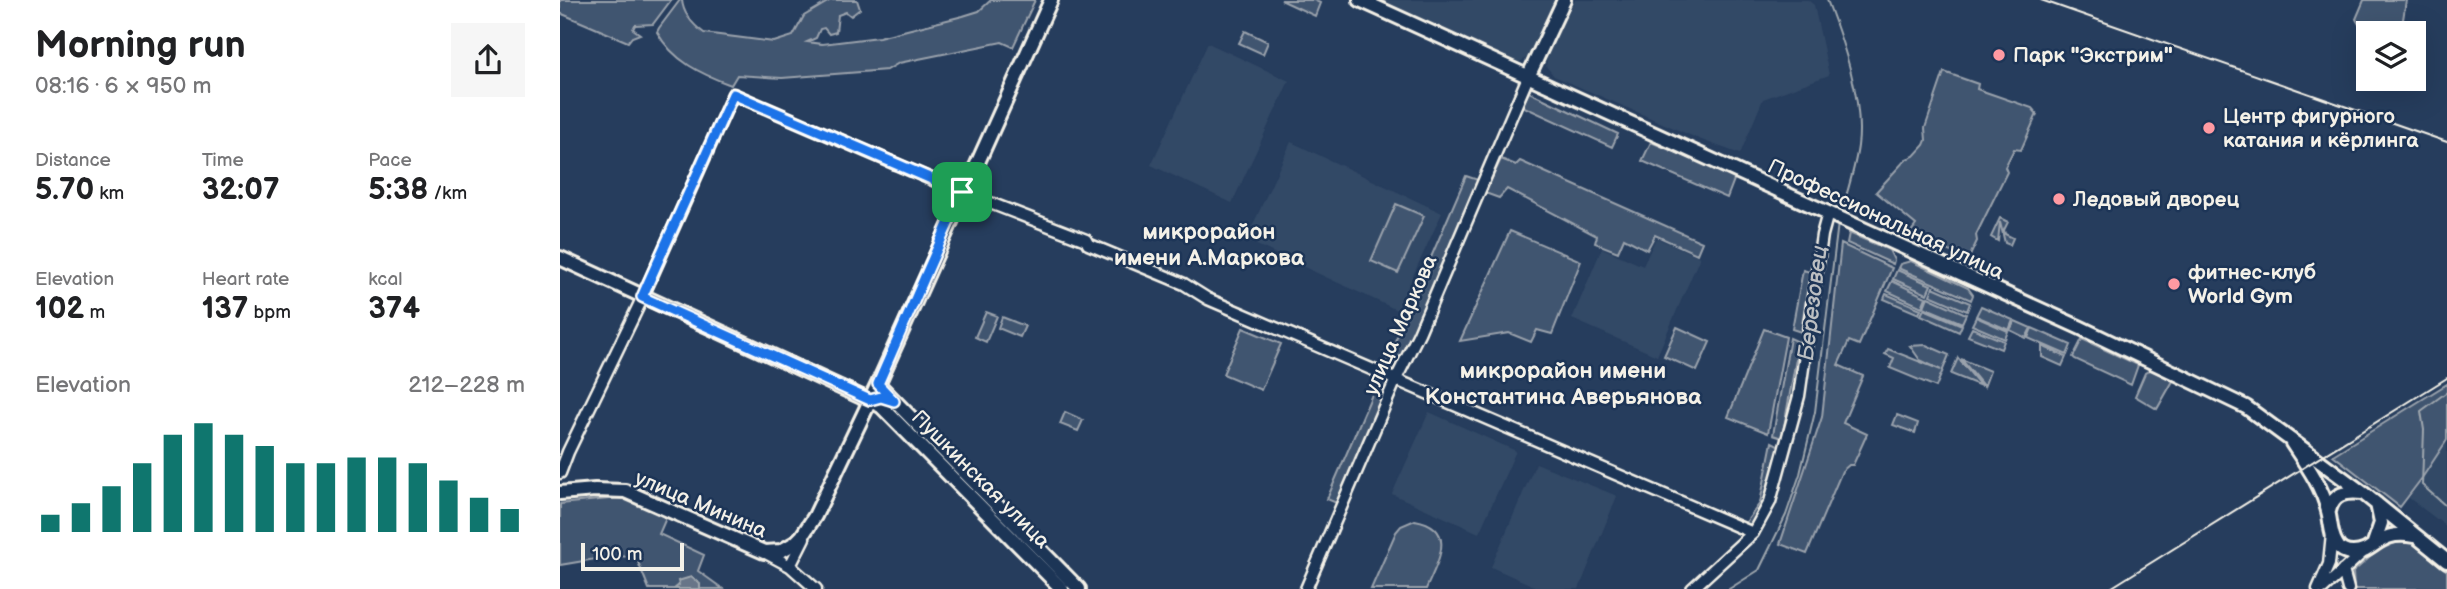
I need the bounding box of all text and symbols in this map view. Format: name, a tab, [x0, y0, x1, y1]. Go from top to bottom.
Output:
map controls	[2356, 21, 2426, 91]
button: layers	[2356, 21, 2426, 91]
text: Morning run	[35, 23, 246, 68]
button: share	[451, 23, 525, 97]
place label: Парк "Экстрим"	[2013, 43, 2173, 68]
marker: Парк "Экстрим"	[1991, 47, 2007, 63]
text: 08:16 · 6 × 950 m	[35, 72, 212, 100]
place label: Центр фигурного катания и кёрлинга	[2223, 104, 2419, 153]
marker: Центр фигурного катания и кёрлинга	[2201, 120, 2217, 136]
text: Distance	[35, 149, 111, 172]
text: Time	[202, 149, 244, 172]
text: Pace	[368, 149, 412, 172]
street label: Профессиональная улица	[1764, 154, 2008, 285]
pin	[932, 162, 992, 222]
text: 5.70	[35, 172, 94, 208]
text: 32:07	[202, 172, 280, 208]
text: 5:38	[368, 172, 428, 208]
icon: arrive	[943, 173, 981, 211]
text: km	[94, 182, 124, 205]
text: /km	[428, 182, 467, 205]
place label: Ледовый дворец	[2072, 187, 2239, 212]
marker: Ледовый дворец	[2051, 191, 2067, 207]
district label: микрорайон имени А.Маркова	[1114, 218, 1305, 272]
water label: Березовец	[1792, 244, 1834, 362]
street label: улица Маркова	[1358, 251, 1443, 399]
place label: фитнес-клуб World Gym	[2188, 260, 2316, 309]
text: Elevation	[35, 268, 114, 291]
text: Heart rate	[202, 268, 289, 291]
text: kcal	[368, 268, 402, 291]
marker: фитнес-клуб World Gym	[2166, 276, 2182, 292]
text: 102	[35, 291, 84, 327]
text: 137	[202, 291, 248, 327]
text: 374	[368, 291, 420, 327]
text: m	[84, 301, 105, 324]
text: bpm	[248, 301, 291, 324]
district label: микрорайон имени Константина Аверьянова	[1425, 357, 1702, 411]
text: Elevation	[35, 371, 131, 399]
text: 212–228 m	[408, 371, 525, 399]
street label: Пушкинская улица	[906, 405, 1055, 554]
street label: улица Минина	[631, 465, 771, 544]
scale bar	[581, 540, 684, 572]
text: 100 m	[592, 543, 643, 566]

